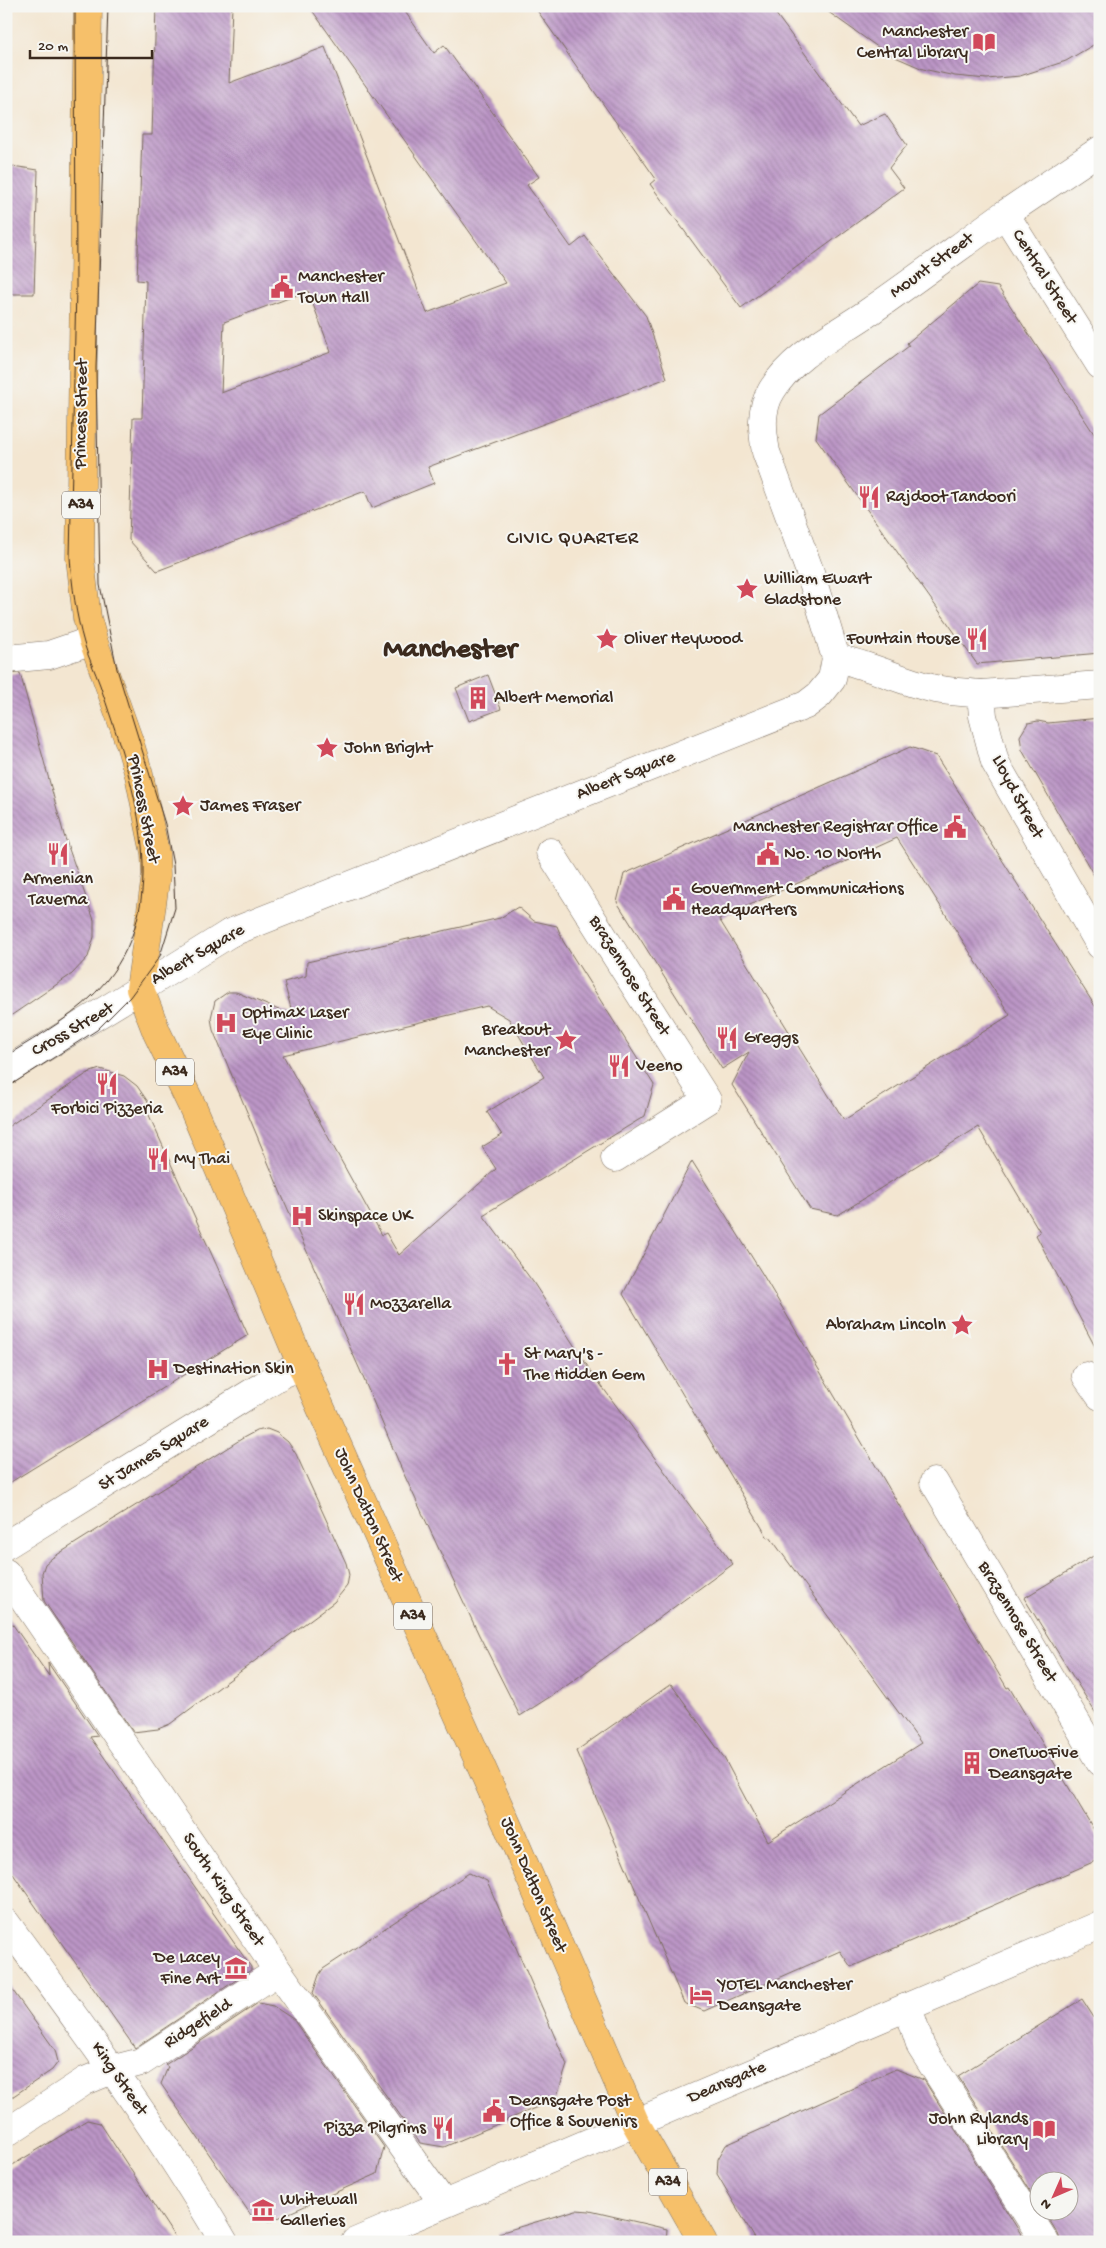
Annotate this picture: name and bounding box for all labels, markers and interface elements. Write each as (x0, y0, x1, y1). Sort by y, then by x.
place label: Manchester Central Library (857, 22, 970, 64)
scale bar (30, 28, 152, 60)
library icon: Manchester Central Library (971, 29, 997, 55)
text: 20 m (38, 38, 68, 56)
street label: Central Street (1007, 226, 1082, 330)
street label: Mount Street (886, 228, 979, 303)
place label: Manchester Town Hall (297, 267, 385, 309)
public building icon: Manchester Town Hall (269, 274, 295, 300)
street label: Princess Street (71, 357, 93, 470)
restaurant icon: Rajdoot Tandoori (856, 484, 882, 510)
place label: Rajdoot Tandoori (886, 487, 1017, 508)
road number: A34 (62, 492, 100, 518)
district label: CIVIC QUARTER (507, 528, 639, 551)
place label: William Ewart Gladstone (764, 569, 873, 611)
place icon: William Ewart Gladstone (734, 576, 760, 602)
place icon: Oliver Heywood (594, 626, 620, 652)
restaurant icon: Fountain House (964, 626, 990, 652)
place label: Oliver Heywood (624, 629, 744, 650)
place label: Fountain House (845, 629, 961, 650)
district label: Manchester (383, 634, 520, 667)
building icon: Albert Memorial (465, 685, 491, 711)
place label: Albert Memorial (494, 688, 614, 709)
place icon: John Bright (314, 735, 340, 761)
place label: John Bright (344, 738, 434, 759)
street label: Albert Square (574, 746, 679, 805)
street label: Princess Street (122, 752, 164, 866)
street label: Lloyd Street (986, 752, 1049, 844)
place icon: James Fraser (170, 793, 196, 819)
place label: James Fraser (200, 796, 302, 817)
public building icon: Manchester Registrar Office (942, 814, 968, 840)
place label: Manchester Registrar Office (733, 817, 939, 838)
restaurant icon: Armenian Taverna (45, 841, 71, 867)
public building icon: No. 10 North (755, 841, 781, 867)
place label: No. 10 North (784, 844, 882, 865)
place label: Armenian Taverna (23, 869, 93, 911)
place label: Government Communications Headquarters (691, 879, 905, 921)
public building icon: Government Communications Headquarters (661, 886, 687, 912)
street label: Brazennose Street (583, 911, 675, 1041)
street label: Albert Square (147, 919, 249, 990)
street label: Cross Street (28, 997, 119, 1062)
place label: Optimax Laser Eye Clinic (242, 1003, 350, 1045)
hospital icon: Optimax Laser Eye Clinic (213, 1010, 239, 1036)
place label: Breakout Manchester (464, 1020, 552, 1062)
restaurant icon: Greggs (714, 1025, 740, 1051)
place icon: Breakout Manchester (553, 1027, 579, 1053)
place label: Greggs (744, 1028, 799, 1049)
restaurant icon: Veeno (606, 1053, 632, 1079)
place label: Veeno (635, 1056, 683, 1077)
road number: A34 (156, 1058, 194, 1086)
restaurant icon: Forbici Pizzeria (94, 1071, 120, 1097)
place label: Forbici Pizzeria (50, 1099, 164, 1120)
restaurant icon: My Thai (145, 1146, 171, 1172)
place label: My Thai (174, 1149, 230, 1170)
hospital icon: Skinspace UK (289, 1203, 315, 1229)
place label: Skinspace UK (318, 1206, 414, 1227)
restaurant icon: Mozzarella (341, 1291, 367, 1317)
place label: Mozzarella (370, 1294, 452, 1315)
place icon: Abraham Lincoln (949, 1312, 975, 1338)
place label: Abraham Lincoln (826, 1315, 946, 1336)
place label: St Mary's - The Hidden Gem (523, 1344, 645, 1386)
church icon: St Mary's - The Hidden Gem (494, 1351, 520, 1377)
hospital icon: Destination Skin (145, 1356, 171, 1382)
place label: Destination Skin (173, 1359, 294, 1380)
street label: St James Square (95, 1411, 213, 1496)
street label: John Dalton Street (329, 1445, 408, 1587)
street label: Brazennose Street (972, 1557, 1062, 1688)
road number: A34 (394, 1602, 432, 1630)
place label: OneTwoFive Deansgate (988, 1743, 1079, 1785)
building icon: OneTwoFive Deansgate (959, 1750, 985, 1776)
street label: John Dalton Street (495, 1814, 572, 1957)
street label: South King Street (177, 1829, 270, 1952)
place label: De Lacey Fine Art (153, 1948, 222, 1990)
museum icon: De Lacey Fine Art (223, 1955, 249, 1981)
place label: YOTEL Manchester Deansgate (716, 1975, 854, 2017)
hotel icon: YOTEL Manchester Deansgate (688, 1982, 714, 2008)
street label: Ridgefield (160, 1994, 237, 2054)
street label: King Street (86, 2038, 153, 2121)
street label: Deansgate (684, 2057, 770, 2109)
place label: Deansgate Post Office & Souvenirs (509, 2091, 638, 2133)
public building icon: Deansgate Post Office & Souvenirs (481, 2098, 507, 2124)
place label: John Rylands Library (929, 2109, 1029, 2151)
restaurant icon: Pizza Pilgrims (430, 2115, 456, 2141)
library icon: John Rylands Library (1031, 2116, 1057, 2142)
place label: Pizza Pilgrims (323, 2118, 427, 2139)
road number: A34 (649, 2168, 687, 2196)
north arrow (1028, 2170, 1078, 2220)
place label: Whitewall Galleries (280, 2190, 357, 2232)
text: N (1037, 2194, 1056, 2213)
museum icon: Whitewall Galleries (250, 2197, 276, 2223)

